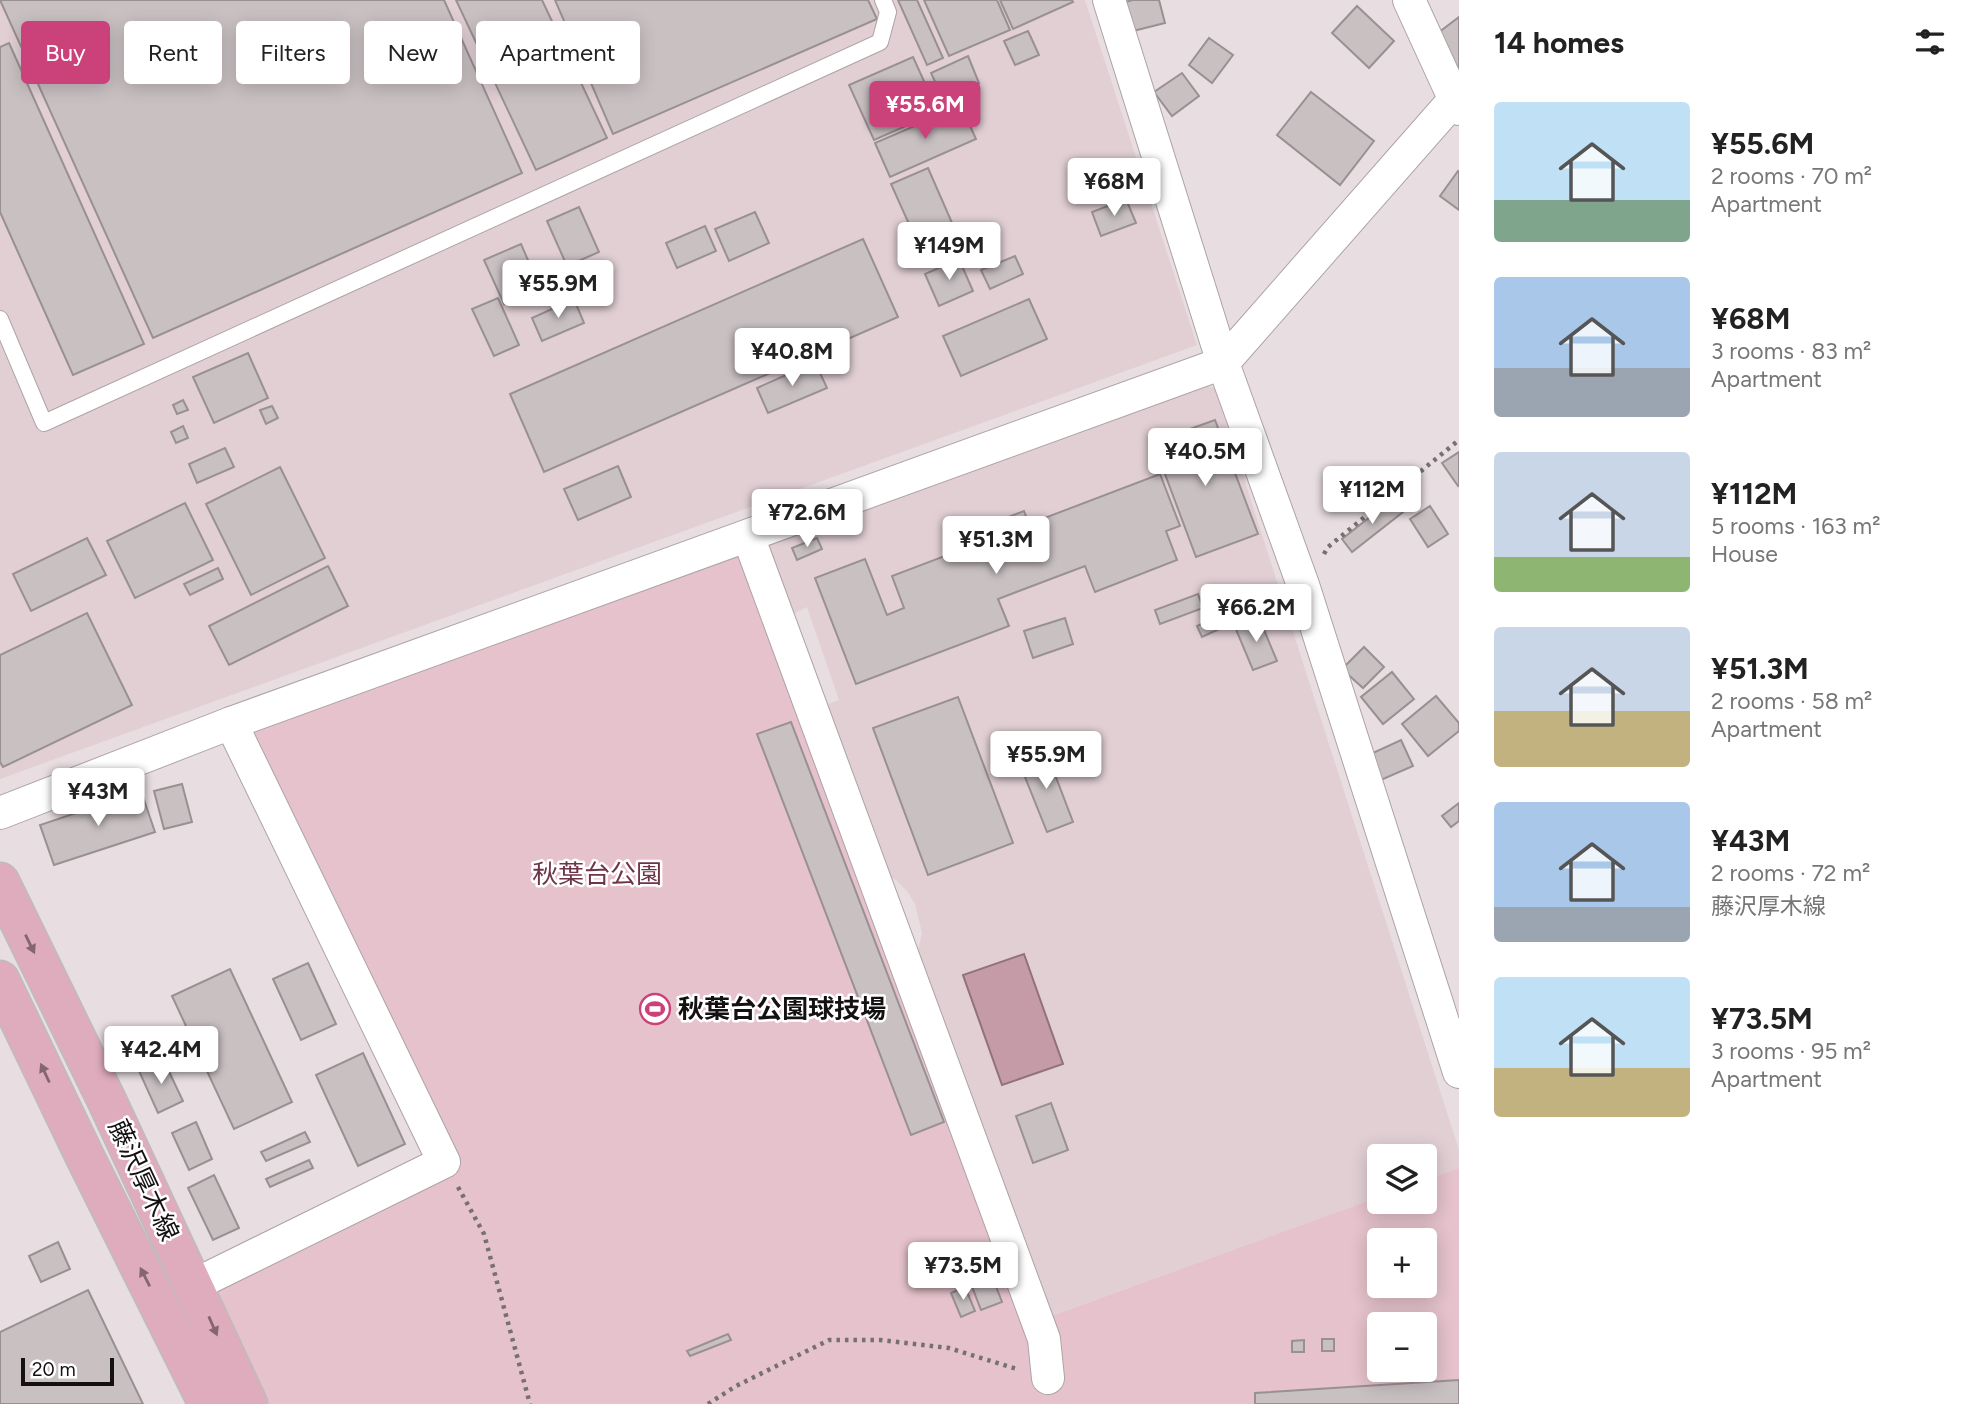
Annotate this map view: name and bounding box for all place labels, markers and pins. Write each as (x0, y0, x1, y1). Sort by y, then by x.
pin: ¥55.6M (868, 82, 982, 141)
pin: ¥68M (1073, 158, 1155, 218)
pin: ¥149M (900, 222, 998, 282)
pin: ¥55.9M (501, 260, 615, 320)
pin: ¥40.8M (735, 328, 849, 388)
pin: ¥40.5M (1148, 428, 1262, 488)
pin: ¥112M (1323, 466, 1421, 526)
pin: ¥72.6M (750, 490, 864, 549)
pin: ¥51.3M (939, 516, 1053, 576)
pin: ¥66.2M (1199, 584, 1313, 644)
pin: ¥55.9M (989, 732, 1103, 791)
pin: ¥43M (57, 768, 139, 828)
sports icon: 秋葉台公園球技場 (638, 992, 672, 1026)
place label: 秋葉台公園球技場 (678, 993, 886, 1025)
pin: ¥42.4M (104, 1026, 218, 1086)
pin: ¥73.5M (906, 1242, 1020, 1302)

